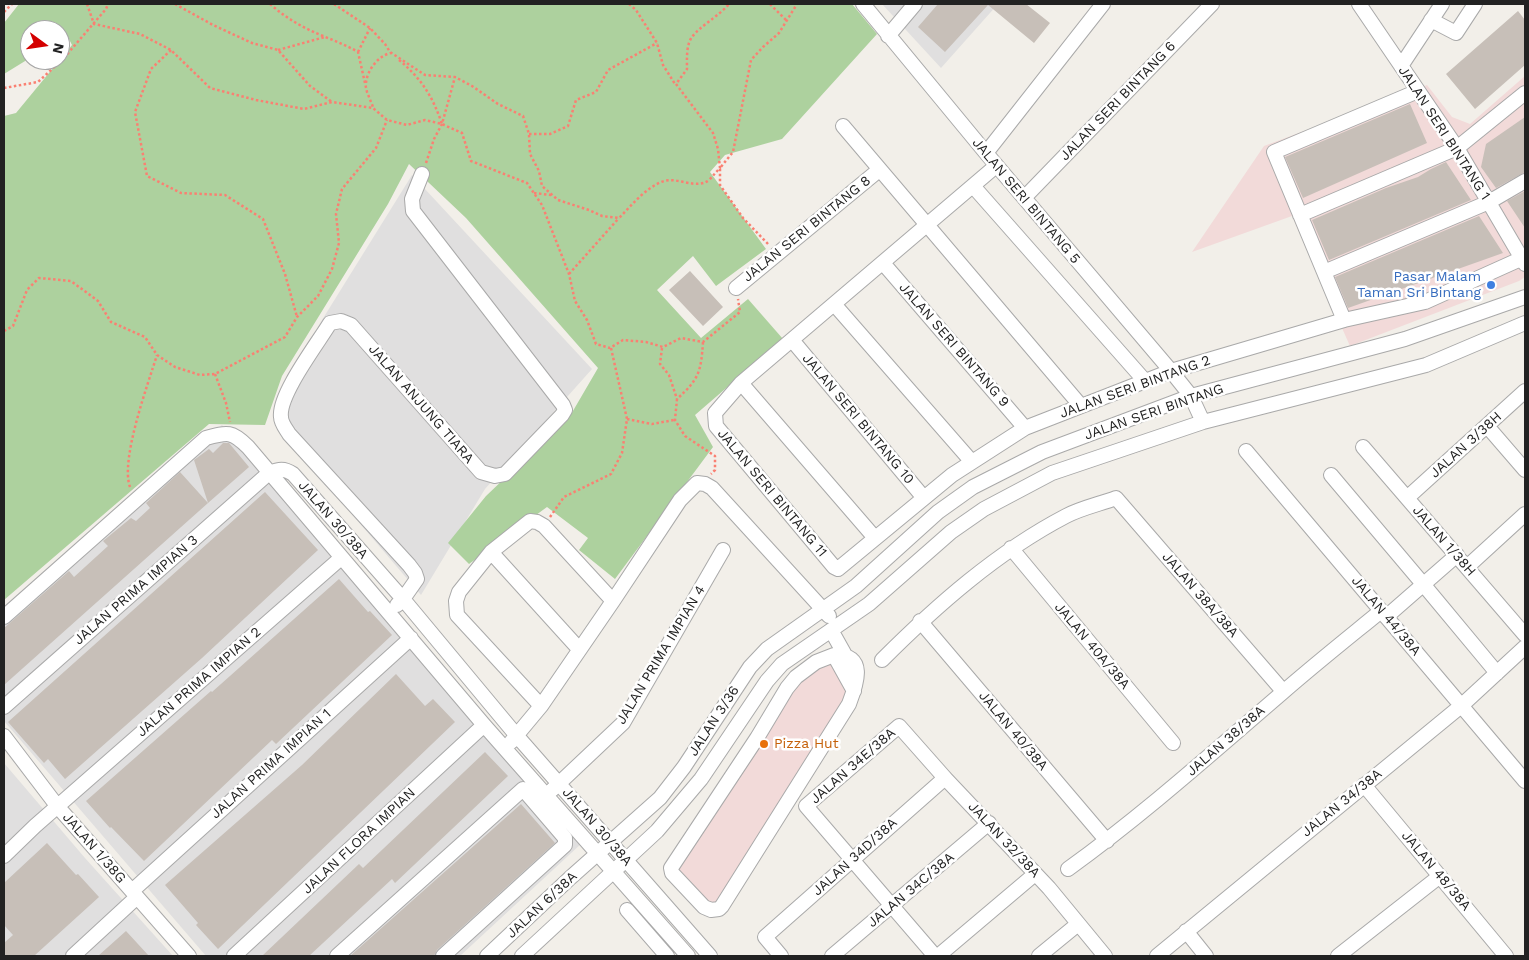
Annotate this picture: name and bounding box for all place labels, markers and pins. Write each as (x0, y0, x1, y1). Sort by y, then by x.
place label: Pasar Malam Taman Sri Bintang (1357, 269, 1481, 302)
marker: Pasar Malam Taman Sri Bintang (1485, 279, 1497, 291)
place label: Pizza Hut (774, 736, 839, 752)
marker: Pizza Hut (758, 738, 770, 750)

